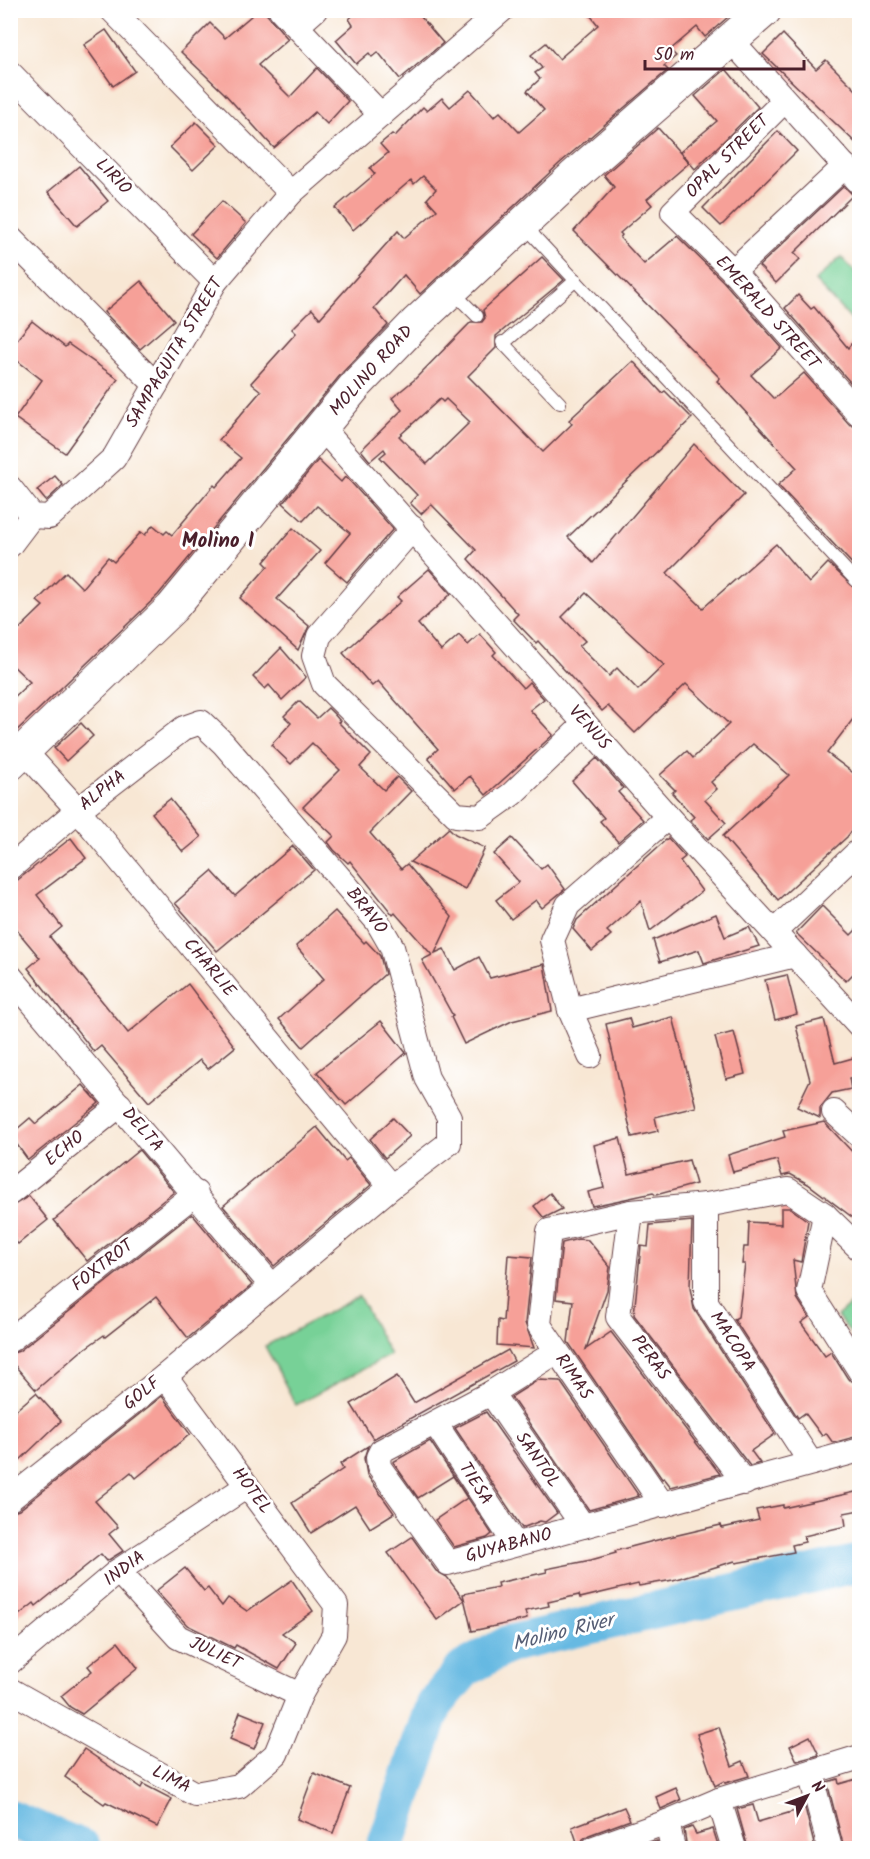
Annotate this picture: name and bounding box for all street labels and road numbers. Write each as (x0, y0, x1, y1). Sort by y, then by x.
street label: OPAL STREET (679, 107, 778, 206)
street label: LIRIO (88, 152, 138, 202)
street label: EMERALD STREET (707, 249, 827, 378)
street label: SAMPAGUITA STREET (119, 271, 232, 434)
street label: MOLINO ROAD (323, 318, 422, 424)
street label: VENUS (561, 699, 618, 758)
street label: ALPHA (73, 763, 133, 819)
street label: BRAVO (338, 881, 394, 941)
street label: CHARLIE (175, 932, 243, 1005)
street label: DELTA (114, 1101, 170, 1159)
street label: ECHO (39, 1124, 91, 1174)
street label: FOXTROT (66, 1231, 142, 1300)
street label: MACOPA (701, 1306, 763, 1378)
street label: PERAS (623, 1329, 677, 1388)
street label: RIMAS (547, 1348, 599, 1407)
street label: GOLF (117, 1369, 168, 1418)
street label: SANTOL (507, 1426, 567, 1494)
street label: TIESA (450, 1457, 500, 1511)
street label: HOTEL (223, 1461, 279, 1521)
street label: GUYABANO (462, 1521, 556, 1571)
street label: INDIA (98, 1544, 152, 1594)
street label: JULIET (184, 1629, 247, 1679)
street label: LIMA (146, 1758, 196, 1802)

